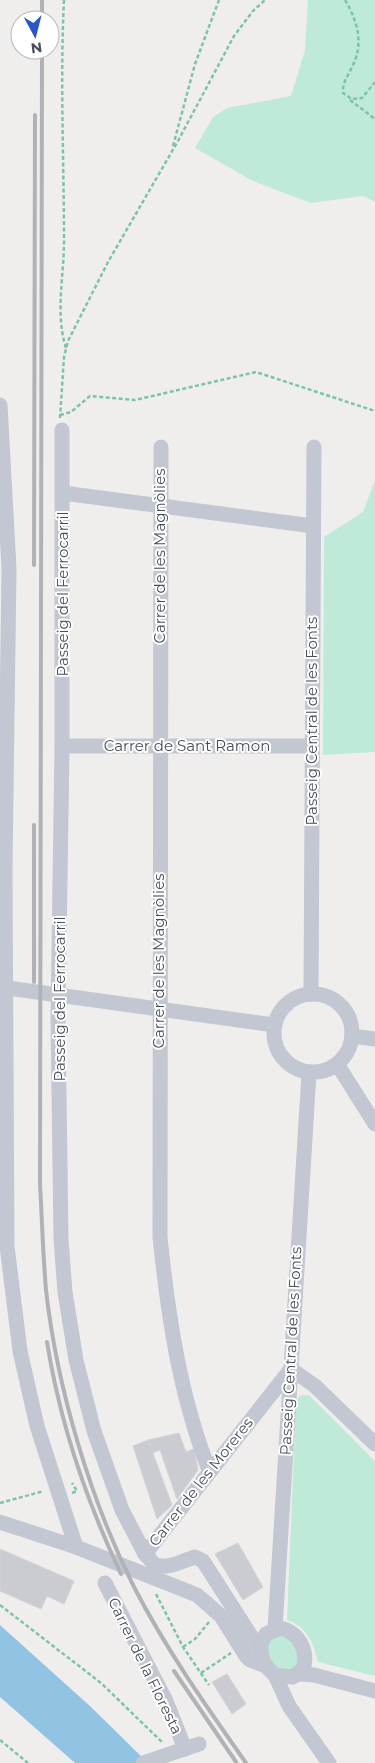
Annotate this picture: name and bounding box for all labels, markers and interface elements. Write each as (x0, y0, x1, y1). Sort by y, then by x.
north arrow (10, 10, 60, 60)
text: N (30, 38, 43, 58)
street label: Carrer de les Magnòlies (150, 468, 169, 644)
street label: Passeig del Ferrocarril (53, 511, 72, 677)
street label: Passeig Central de les Fonts (302, 617, 321, 825)
street label: Carrer de Sant Ramon (104, 736, 270, 755)
street label: Carrer de les Magnòlies (149, 873, 168, 1049)
street label: Passeig del Ferrocarril (50, 916, 69, 1082)
street label: Passeig Central de les Fonts (276, 1246, 305, 1456)
street label: Carrer de les Moreres (144, 1413, 257, 1550)
street label: Carrer de la Floresta (104, 1594, 187, 1737)

